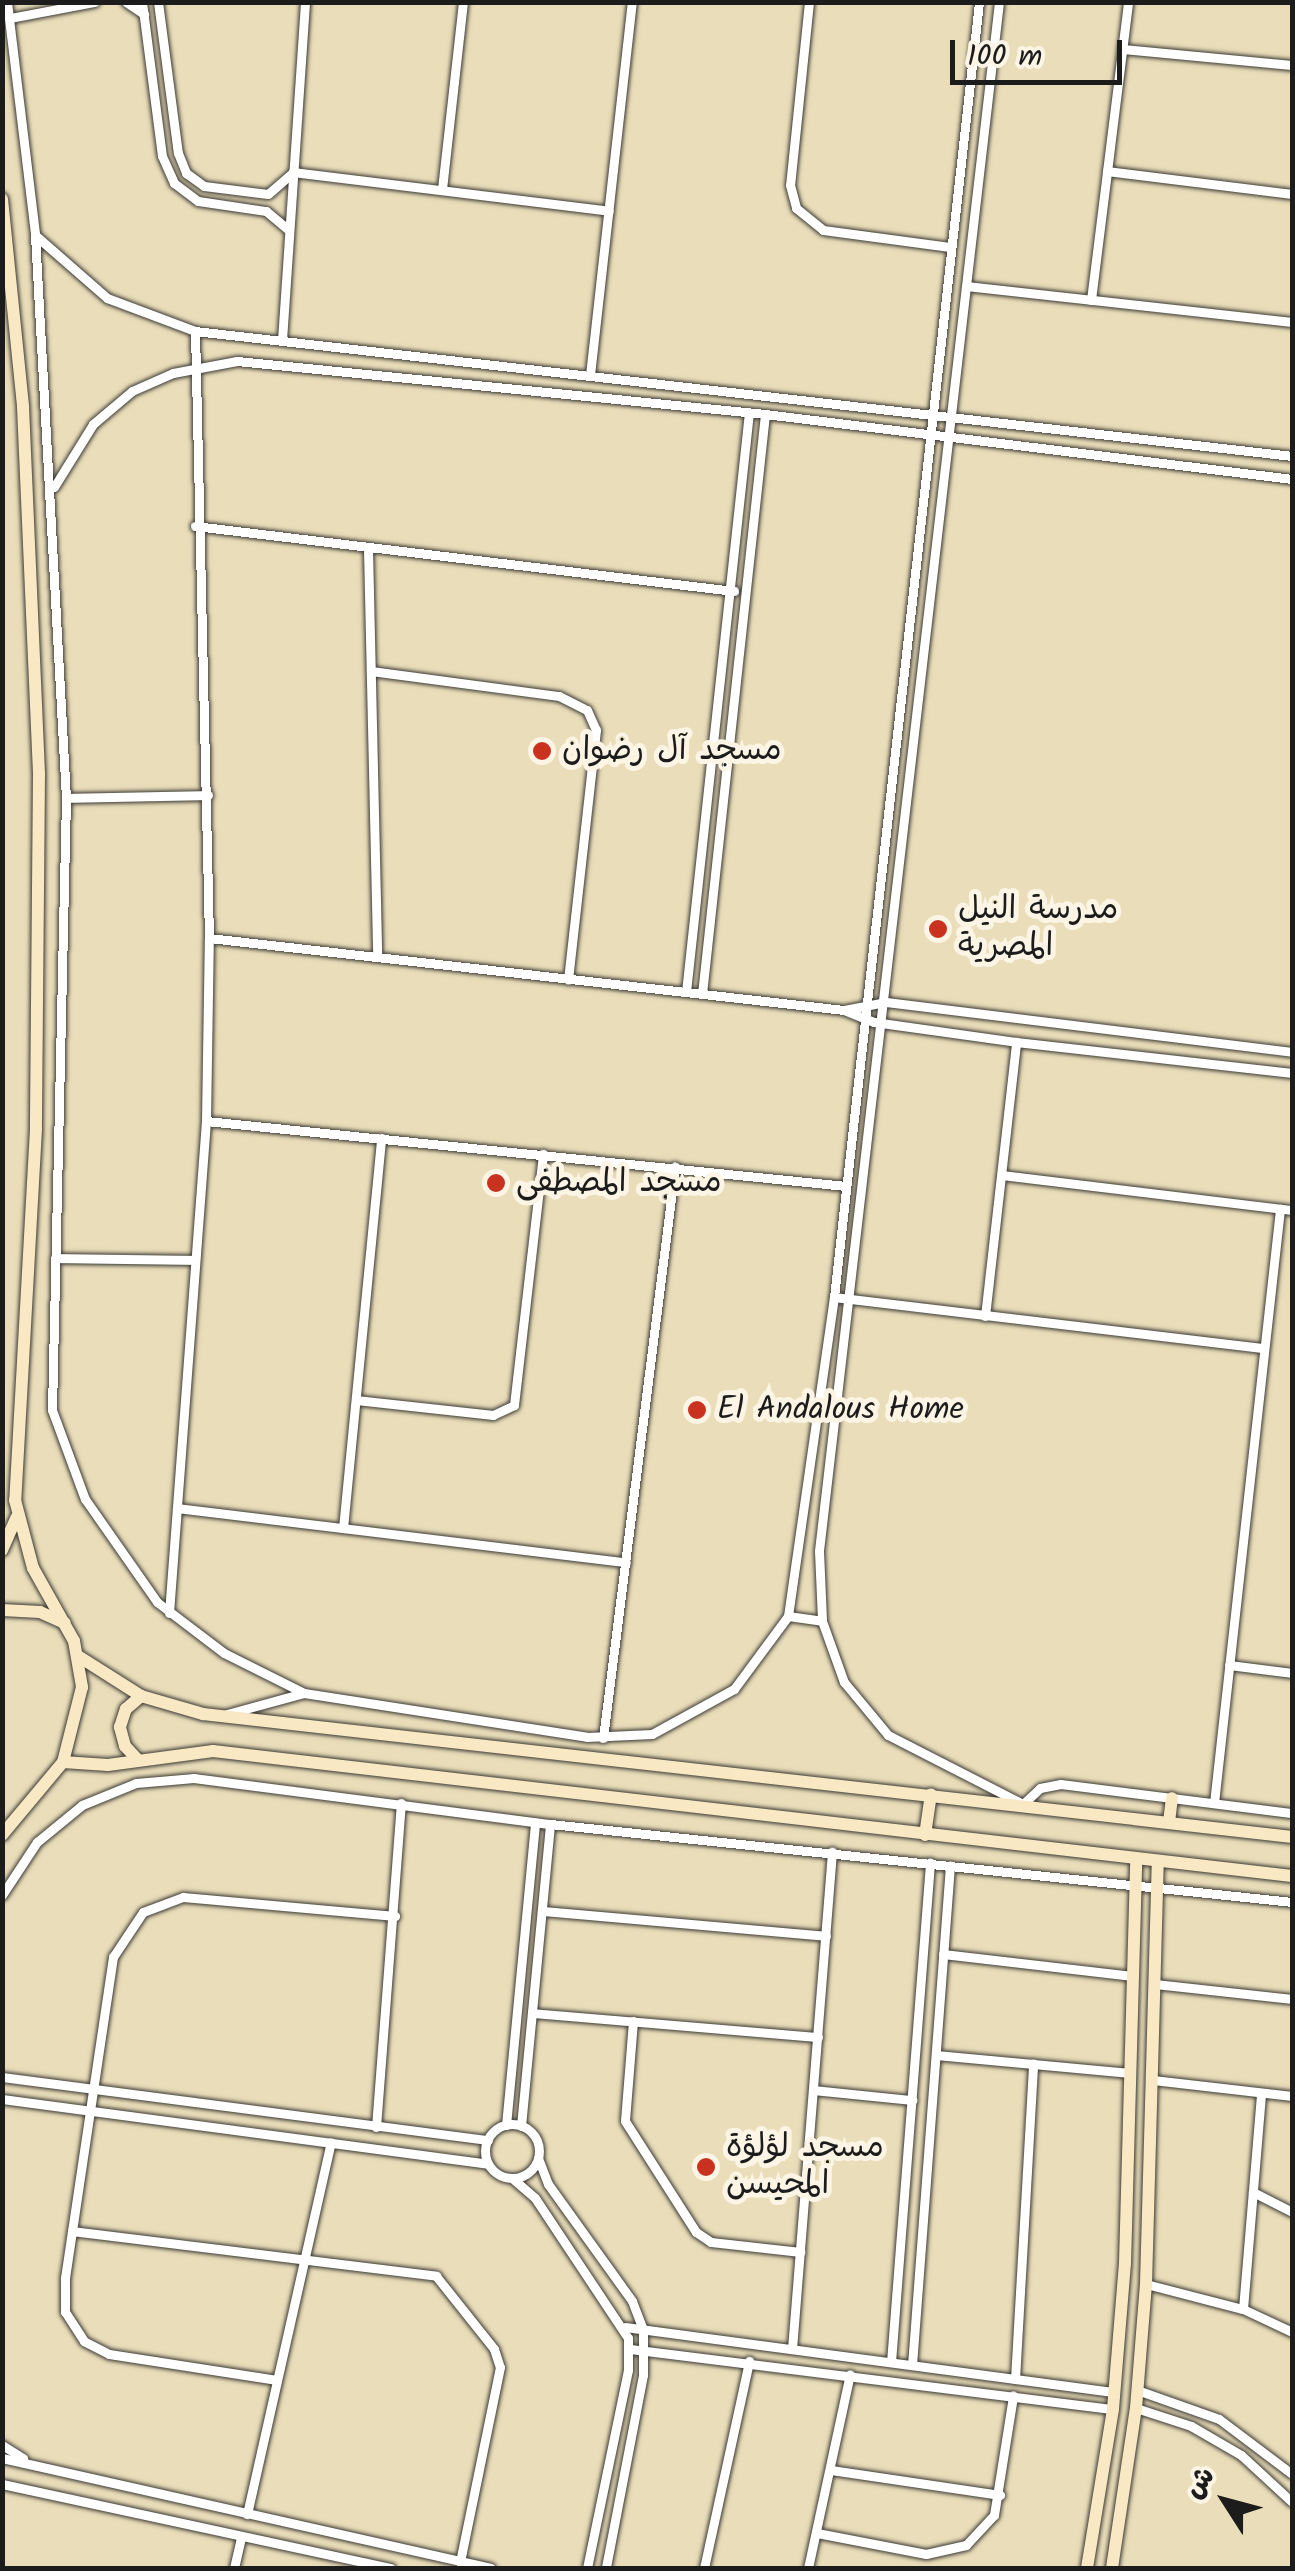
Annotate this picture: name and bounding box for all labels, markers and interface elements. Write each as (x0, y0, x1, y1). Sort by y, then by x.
scale bar (955, 20, 1128, 82)
text: 100 m (967, 33, 1042, 81)
place label: مسجد آل رضوان (562, 732, 782, 770)
marker: مسجد آل رضوان (531, 740, 553, 762)
place label: مدرسة النيل المصرية (958, 892, 1118, 967)
marker: مدرسة النيل المصرية (927, 918, 949, 940)
place label: مسجد المصطفى (516, 1164, 722, 1202)
marker: مسجد المصطفى (485, 1172, 507, 1194)
place label: El Andalous Home (717, 1391, 964, 1429)
marker: El Andalous Home (686, 1399, 708, 1421)
place label: مسجد لؤلؤة المحيسن (726, 2130, 884, 2205)
marker: مسجد لؤلؤة المحيسن (695, 2156, 717, 2178)
north arrow (1175, 2451, 1275, 2551)
text: ش (1173, 2457, 1228, 2509)

